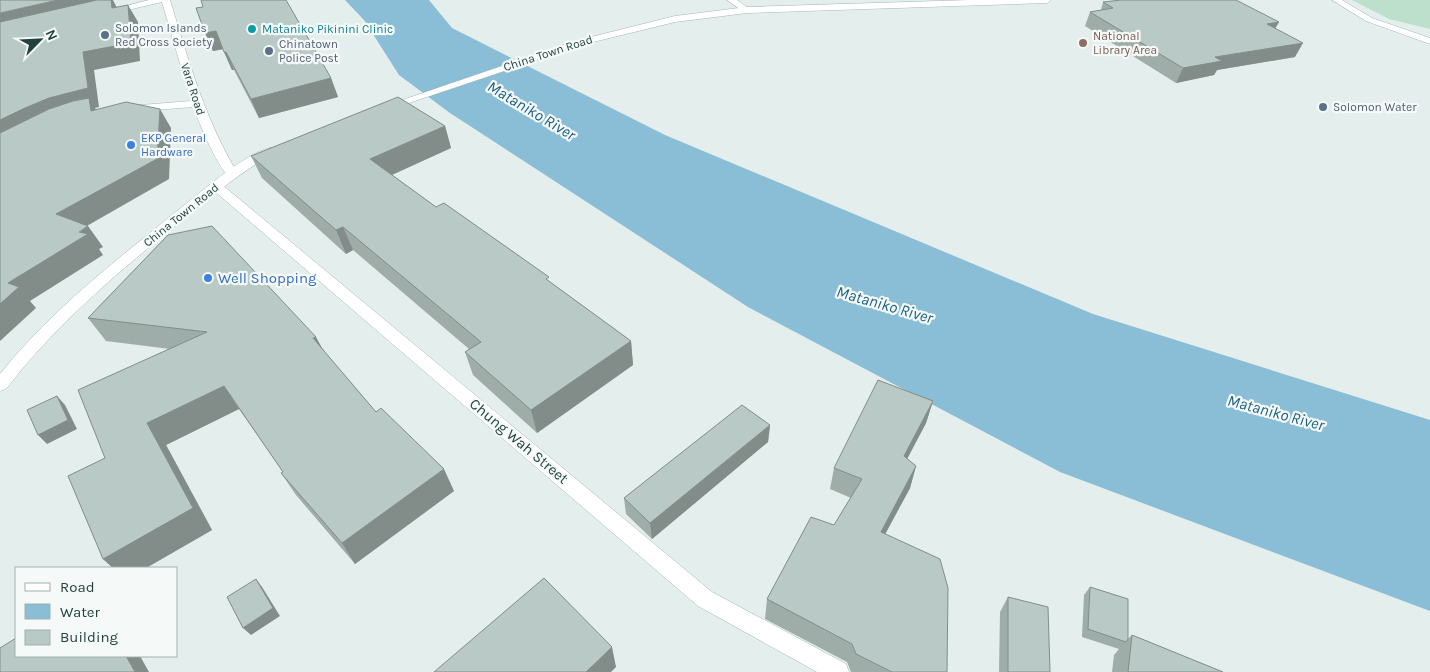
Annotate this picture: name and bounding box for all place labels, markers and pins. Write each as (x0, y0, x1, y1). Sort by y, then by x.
place label: Solomon Islands Red Cross Society (115, 21, 212, 49)
place label: Mataniko Pikinini Clinic (262, 22, 393, 36)
marker: Mataniko Pikinini Clinic (246, 23, 258, 35)
marker: Solomon Islands Red Cross Society (99, 29, 111, 41)
place label: National Library Area (1093, 29, 1157, 57)
place label: Chinatown Police Post (279, 37, 339, 65)
marker: National Library Area (1077, 37, 1089, 49)
marker: Chinatown Police Post (263, 45, 275, 57)
place label: Solomon Water (1333, 100, 1417, 114)
marker: Solomon Water (1317, 101, 1329, 113)
place label: EKP General Hardware (141, 131, 206, 159)
marker: EKP General Hardware (125, 139, 137, 151)
place label: Well Shopping (218, 269, 317, 287)
marker: Well Shopping (202, 272, 214, 284)

